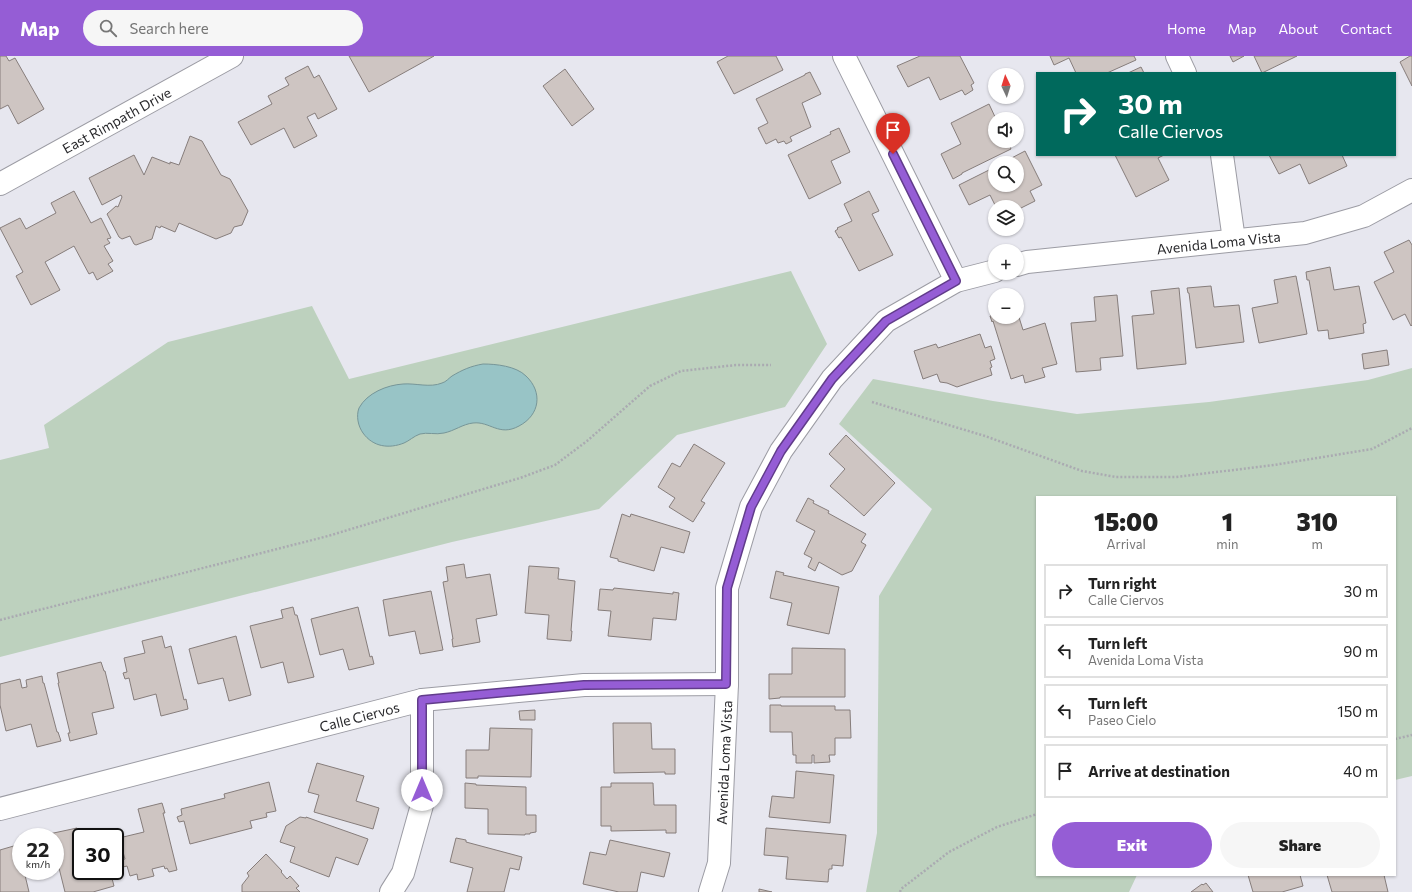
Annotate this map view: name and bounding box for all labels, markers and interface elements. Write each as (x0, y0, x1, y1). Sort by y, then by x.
search box (83, 10, 363, 46)
text: Map (20, 17, 59, 40)
icon: search (97, 17, 119, 39)
text: Search here (129, 19, 209, 37)
text: Home (1167, 20, 1206, 37)
text: Map (1228, 20, 1256, 37)
text: About (1278, 20, 1318, 37)
text: Contact (1340, 20, 1392, 37)
north arrow (988, 68, 1024, 104)
map controls (988, 68, 1024, 324)
street label: East Rimpath Drive (59, 83, 174, 157)
text: 30 m (1118, 86, 1183, 120)
icon: right (1052, 88, 1104, 140)
button: sound (988, 112, 1024, 148)
pin (876, 113, 910, 154)
icon: arrive (882, 119, 904, 141)
text: Calle Ciervos (1118, 120, 1223, 142)
button: search (988, 156, 1024, 192)
button: layers (988, 200, 1024, 236)
street label: Avenida Loma Vista (1156, 227, 1281, 257)
button: + (988, 244, 1024, 280)
button: − (988, 288, 1024, 324)
text: 15:00 (1094, 507, 1158, 536)
text: 1 (1222, 507, 1233, 536)
text: 310 (1297, 507, 1338, 536)
text: Arrival (1106, 536, 1146, 552)
text: min (1216, 536, 1238, 552)
text: m (1312, 536, 1323, 552)
text: Turn right (1088, 574, 1157, 592)
icon: right (1054, 580, 1076, 602)
text: 30 m (1344, 582, 1378, 600)
text: Calle Ciervos (1088, 592, 1164, 608)
text: Turn left (1088, 634, 1147, 652)
icon: left (1054, 640, 1076, 662)
text: 90 m (1343, 642, 1378, 660)
text: Avenida Loma Vista (1088, 652, 1203, 668)
text: Turn left (1088, 694, 1147, 712)
street label: Calle Ciervos (317, 698, 401, 735)
street label: Avenida Loma Vista (712, 700, 735, 825)
icon: left (1054, 700, 1076, 722)
text: 150 m (1337, 702, 1378, 720)
text: Paseo Cielo (1088, 712, 1156, 728)
icon: arrive (1054, 760, 1076, 782)
text: Arrive at destination (1088, 762, 1230, 780)
text: 40 m (1343, 762, 1378, 780)
position arrow (401, 769, 443, 811)
button: Exit (1052, 822, 1212, 868)
button: Share (1220, 822, 1380, 868)
speed limit sign: 30 (72, 828, 124, 880)
text: 22 (27, 837, 49, 861)
text: km/h (26, 858, 50, 870)

